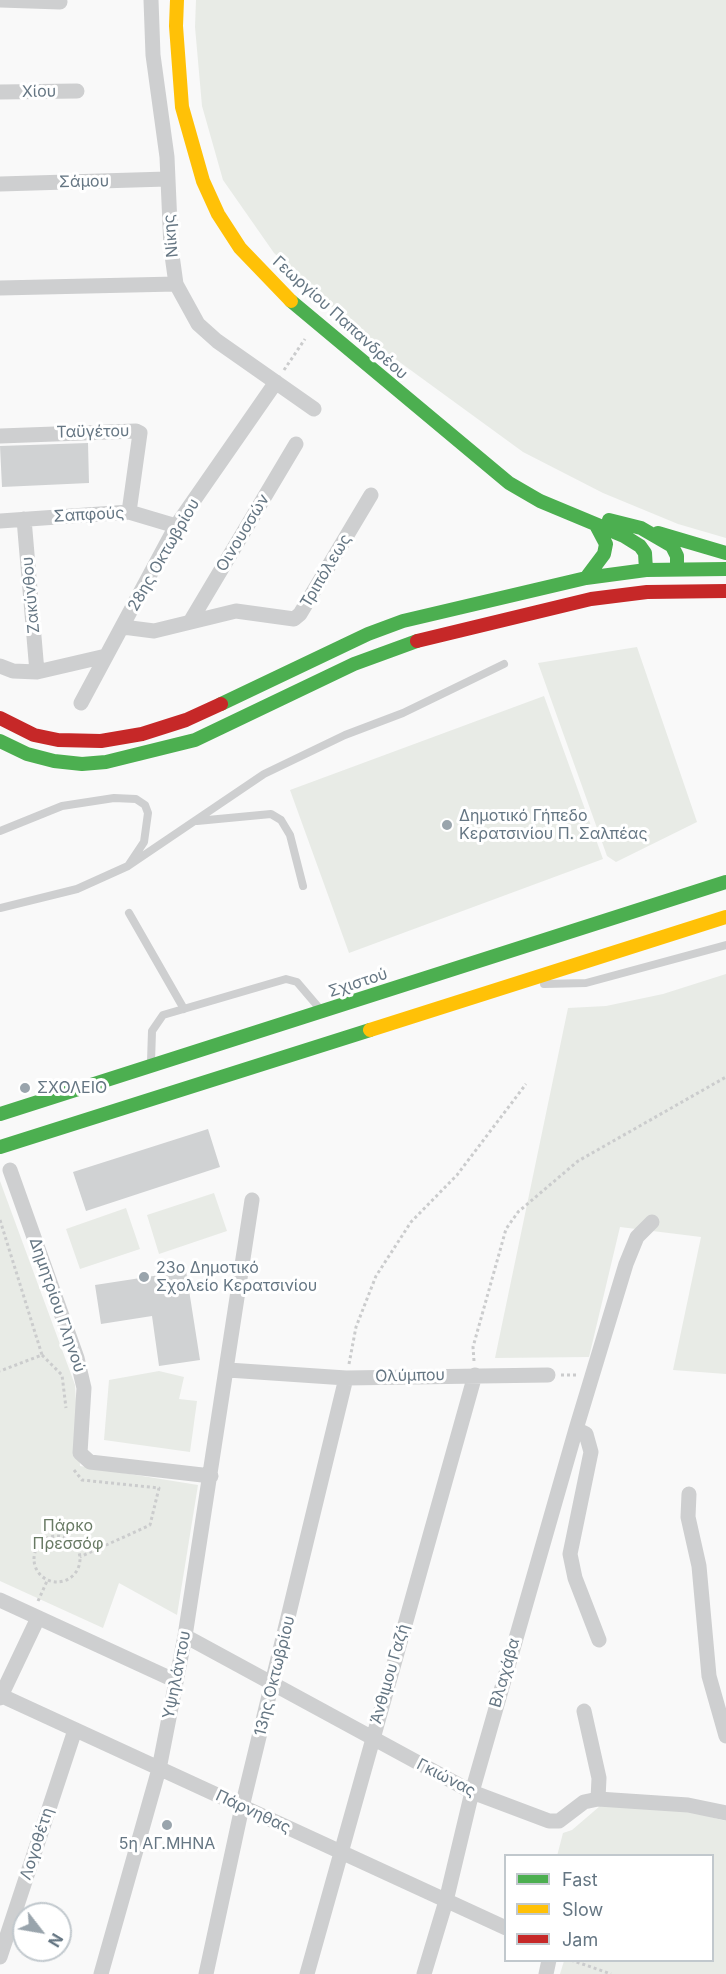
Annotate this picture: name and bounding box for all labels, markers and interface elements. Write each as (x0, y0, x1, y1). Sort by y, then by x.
street label: Χίου (22, 82, 56, 102)
street label: Σάμου (59, 172, 109, 192)
street label: Νίκης (160, 214, 182, 258)
street label: Γεωργίου Παπανδρέου (268, 252, 412, 384)
street label: Ταϋγέτου (56, 422, 130, 442)
street label: Οινουσσών (212, 491, 274, 575)
street label: 28ης Οκτωβρίου (124, 495, 204, 615)
street label: Σαπφούς (53, 504, 125, 526)
street label: Τριπόλεως (297, 531, 355, 611)
street label: Ζακύνθου (18, 556, 44, 634)
place label: Δημοτικό Γήπεδο Κερατσινίου Π. Σαλπέας (459, 806, 648, 844)
marker: Δημοτικό Γήπεδο Κερατσινίου Π. Σαλπέας (440, 818, 454, 832)
street label: Σχιστού (326, 964, 390, 1002)
place label: ΣΧΟΛΕΙΟ (37, 1078, 107, 1098)
marker: ΣΧΟΛΕΙΟ (18, 1081, 32, 1095)
street label: Δημητρίου Γληνού (25, 1235, 89, 1375)
place label: 23o Δημοτικό Σχολείο Κερατσινίου (156, 1258, 317, 1296)
marker: 23o Δημοτικό Σχολείο Κερατσινίου (137, 1270, 151, 1284)
street label: Ολύμπου (375, 1366, 445, 1386)
park label: Πάρκο Πρεσσόφ (33, 1516, 103, 1554)
street label: 13ης Οκτωβρίου (251, 1614, 299, 1738)
street label: Άνθιμου Γαζή (367, 1622, 413, 1726)
street label: Υψηλάντου (159, 1629, 195, 1721)
street label: Βλαχάβα (486, 1636, 524, 1710)
street label: Γκιώνας (413, 1755, 479, 1801)
street label: Πάρνηθας (212, 1786, 294, 1838)
street label: Λογοθέτη (16, 1805, 58, 1883)
marker: 5η ΑΓ.ΜΗΝΑ (160, 1818, 174, 1832)
place label: 5η ΑΓ.ΜΗΝΑ (119, 1834, 215, 1854)
legend (504, 1854, 714, 1962)
text: Fast (562, 1869, 598, 1890)
text: Slow (562, 1899, 603, 1920)
north arrow (12, 1902, 72, 1962)
text: Jam (562, 1929, 598, 1950)
text: N (44, 1930, 67, 1951)

